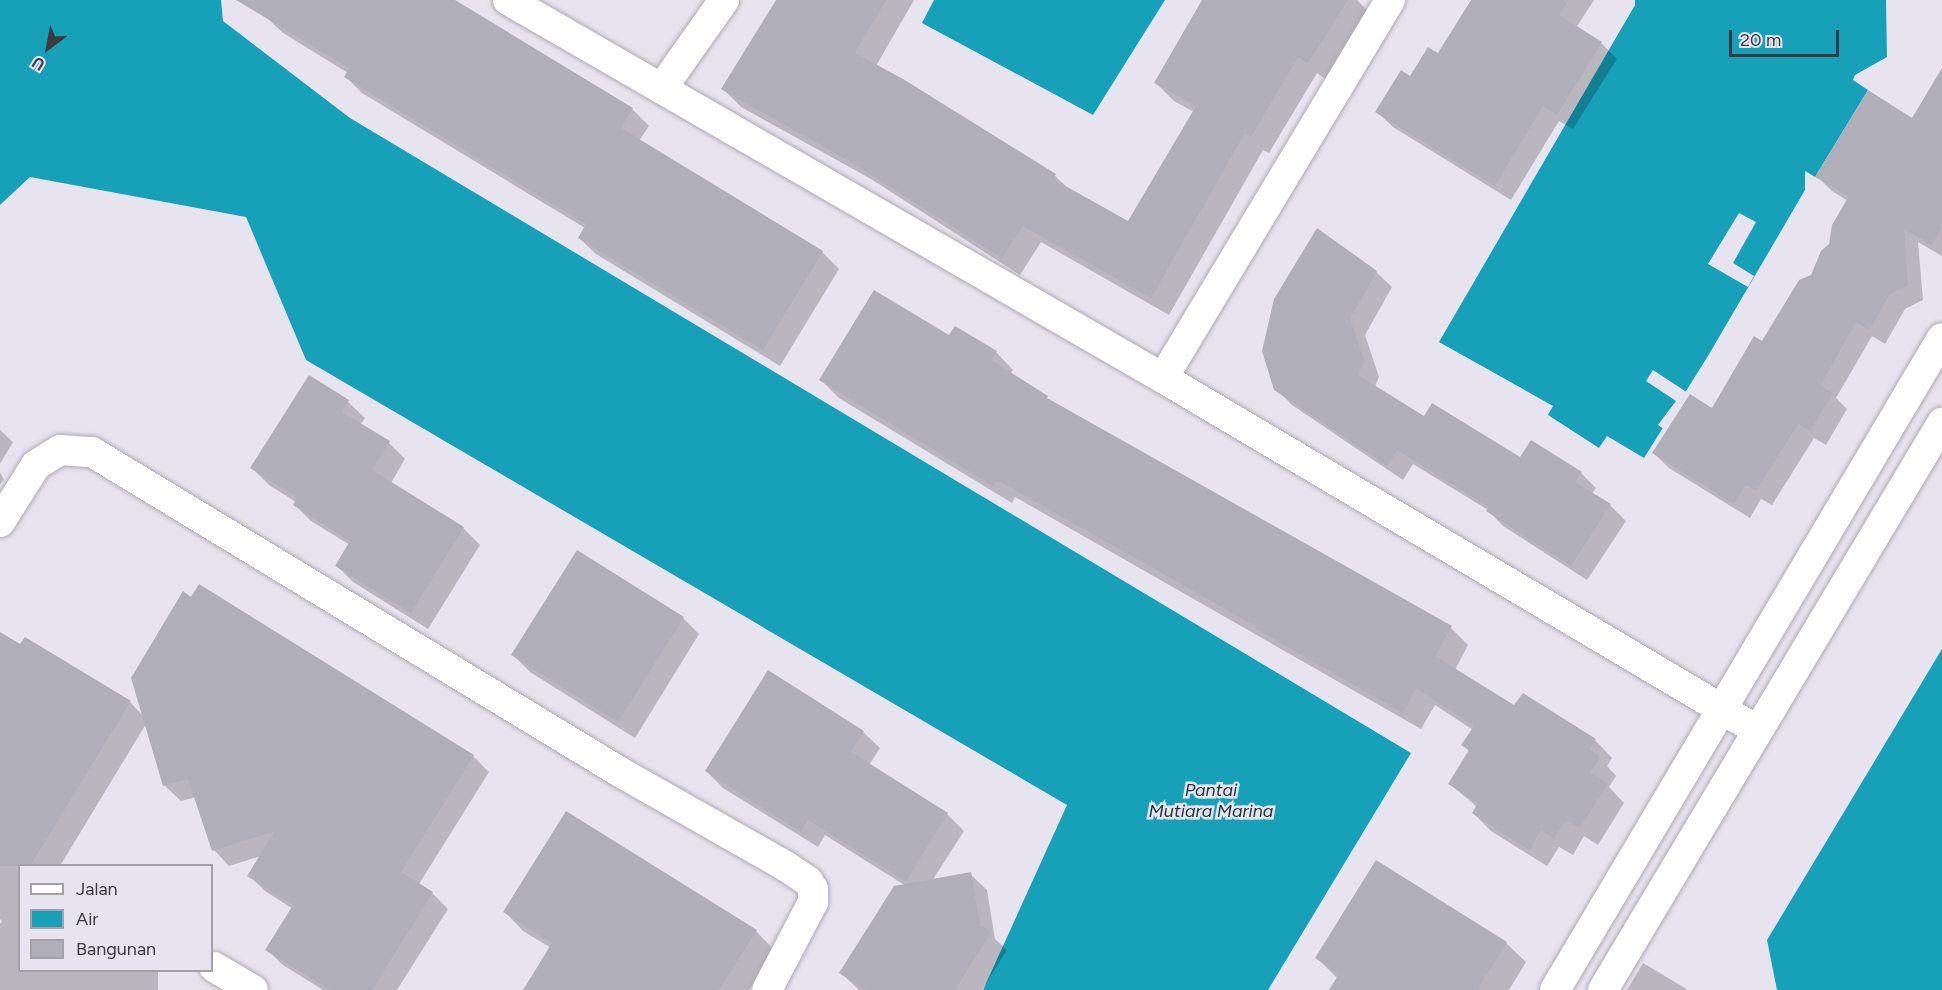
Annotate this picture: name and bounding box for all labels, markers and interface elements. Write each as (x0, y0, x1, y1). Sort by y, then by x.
north arrow (18, 18, 78, 78)
scale bar (1732, 18, 1842, 56)
text: 20 m (1740, 29, 1781, 51)
text: U (28, 53, 48, 75)
water label: Pantai Mutiara Marina (1149, 780, 1273, 822)
legend (18, 864, 213, 972)
text: Jalan (76, 878, 118, 900)
text: Air (76, 908, 98, 930)
text: Bangunan (76, 938, 156, 960)

